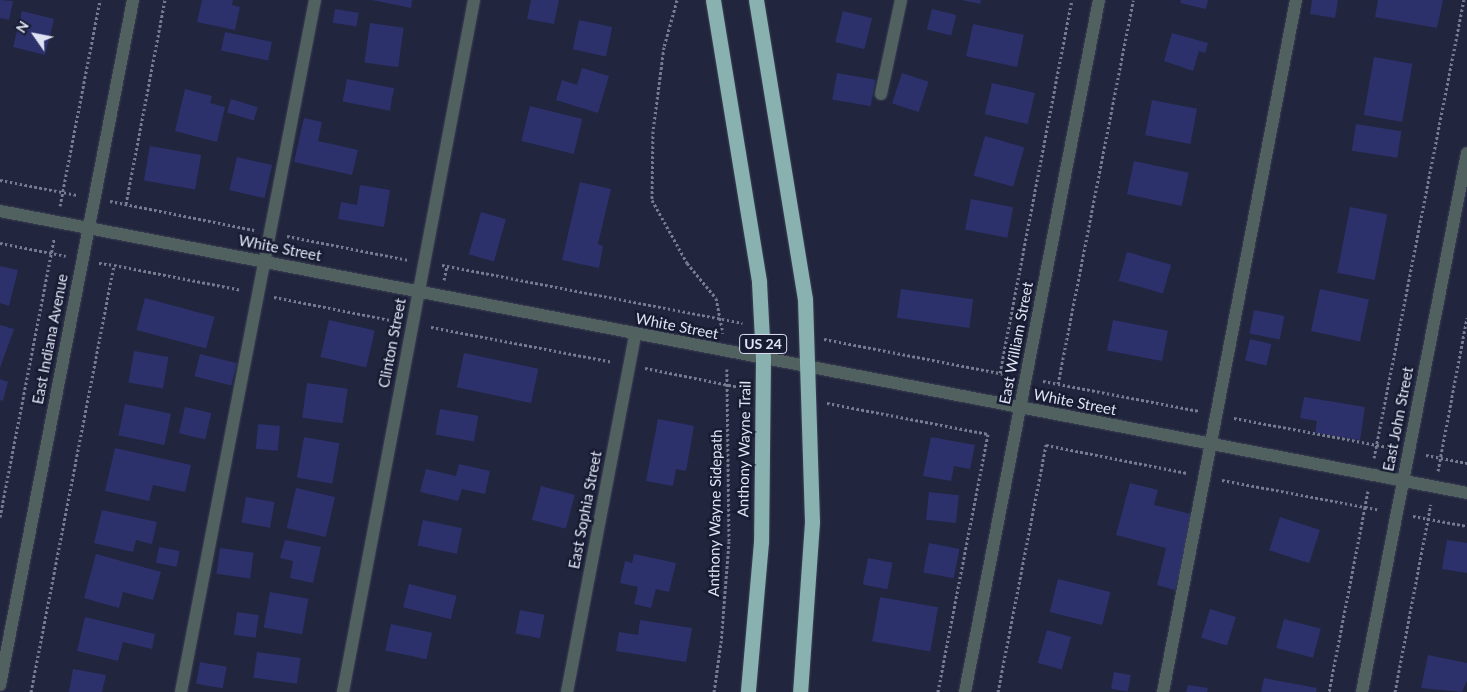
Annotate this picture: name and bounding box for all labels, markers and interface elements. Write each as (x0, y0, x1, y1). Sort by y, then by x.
north arrow (10, 10, 60, 60)
text: N (12, 17, 32, 36)
street label: White Street (237, 231, 323, 265)
street label: East Indiana Avenue (28, 272, 72, 406)
street label: East William Street (995, 280, 1037, 406)
street label: Clinton Street (374, 297, 410, 389)
street label: White Street (634, 309, 720, 343)
road number: US 24 (738, 332, 788, 356)
street label: East John Street (1379, 365, 1417, 473)
street label: Anthony Wayne Trail (734, 380, 754, 518)
street label: White Street (1032, 385, 1118, 419)
street label: Anthony Wayne Sidepath (705, 429, 725, 597)
street label: East Sophia Street (565, 450, 605, 570)

